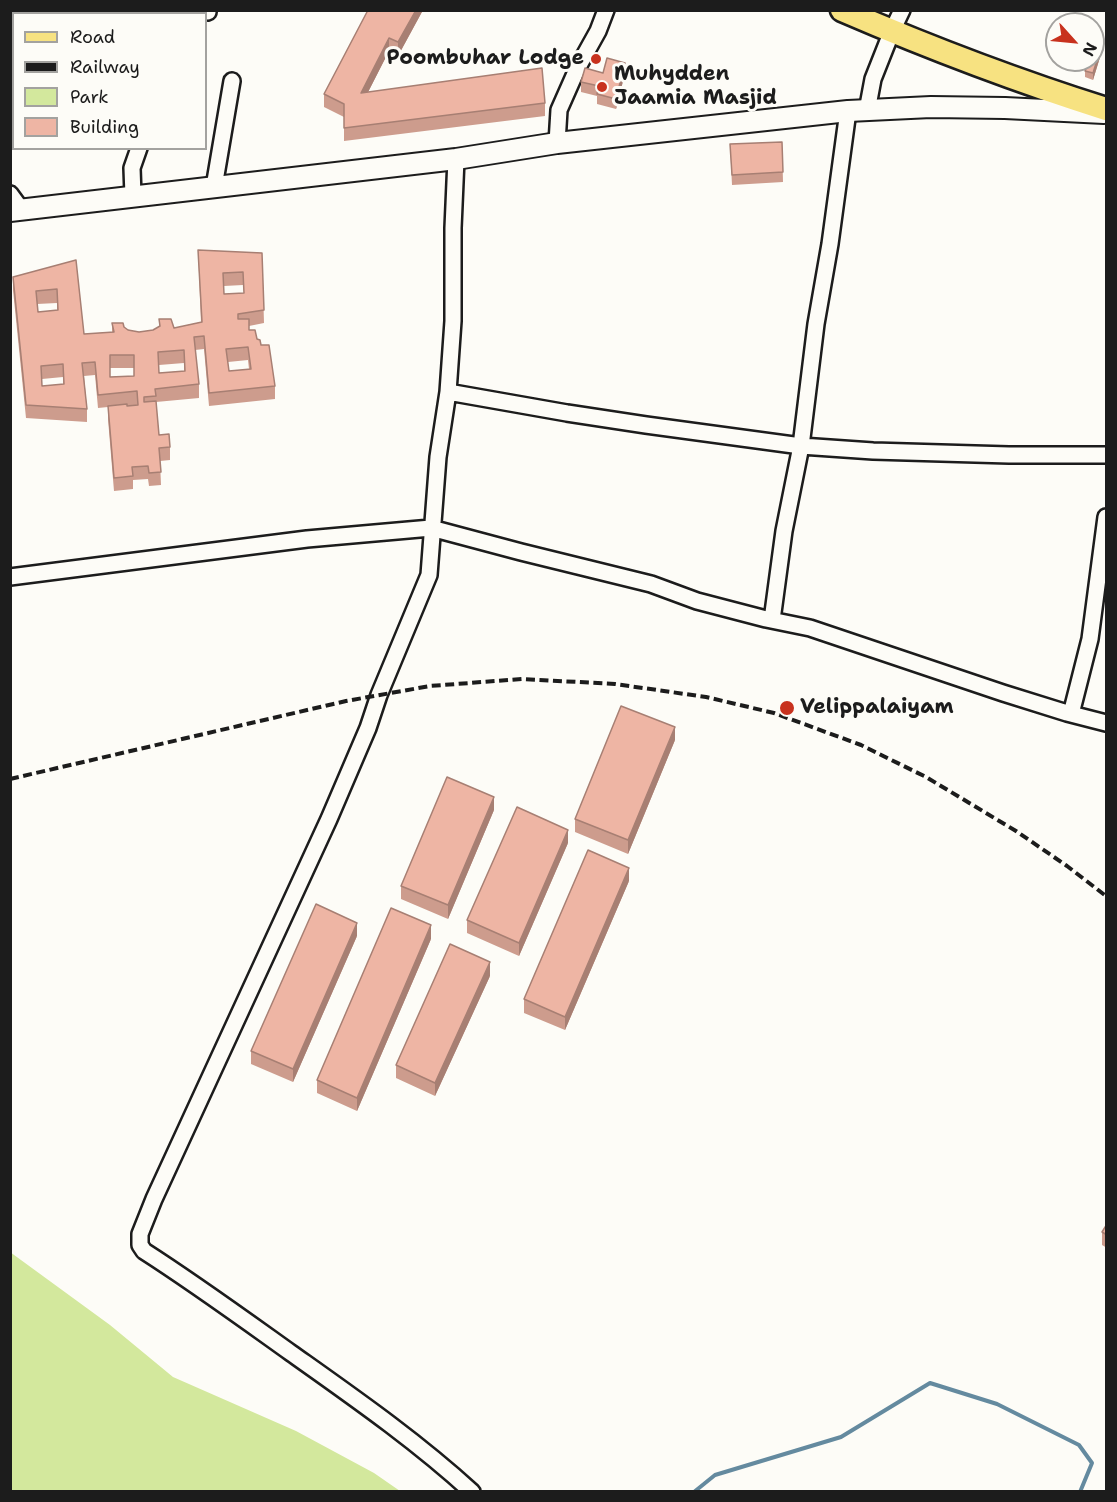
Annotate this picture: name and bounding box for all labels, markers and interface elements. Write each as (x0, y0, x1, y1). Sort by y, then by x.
legend (12, 12, 207, 150)
north arrow (1045, 12, 1105, 72)
text: Road (70, 25, 115, 49)
text: N (1077, 39, 1102, 60)
place label: Poombuhar Lodge (387, 46, 584, 72)
marker: Poombuhar Lodge (589, 52, 603, 66)
text: Railway (70, 55, 140, 79)
place label: Muhydden Jaamia Masjid (614, 62, 777, 112)
marker: Muhydden Jaamia Masjid (595, 80, 609, 94)
text: Park (70, 85, 109, 109)
text: Building (70, 115, 139, 139)
place label: Velippalaiyam (800, 695, 954, 721)
marker: Velippalaiyam (778, 699, 796, 717)

